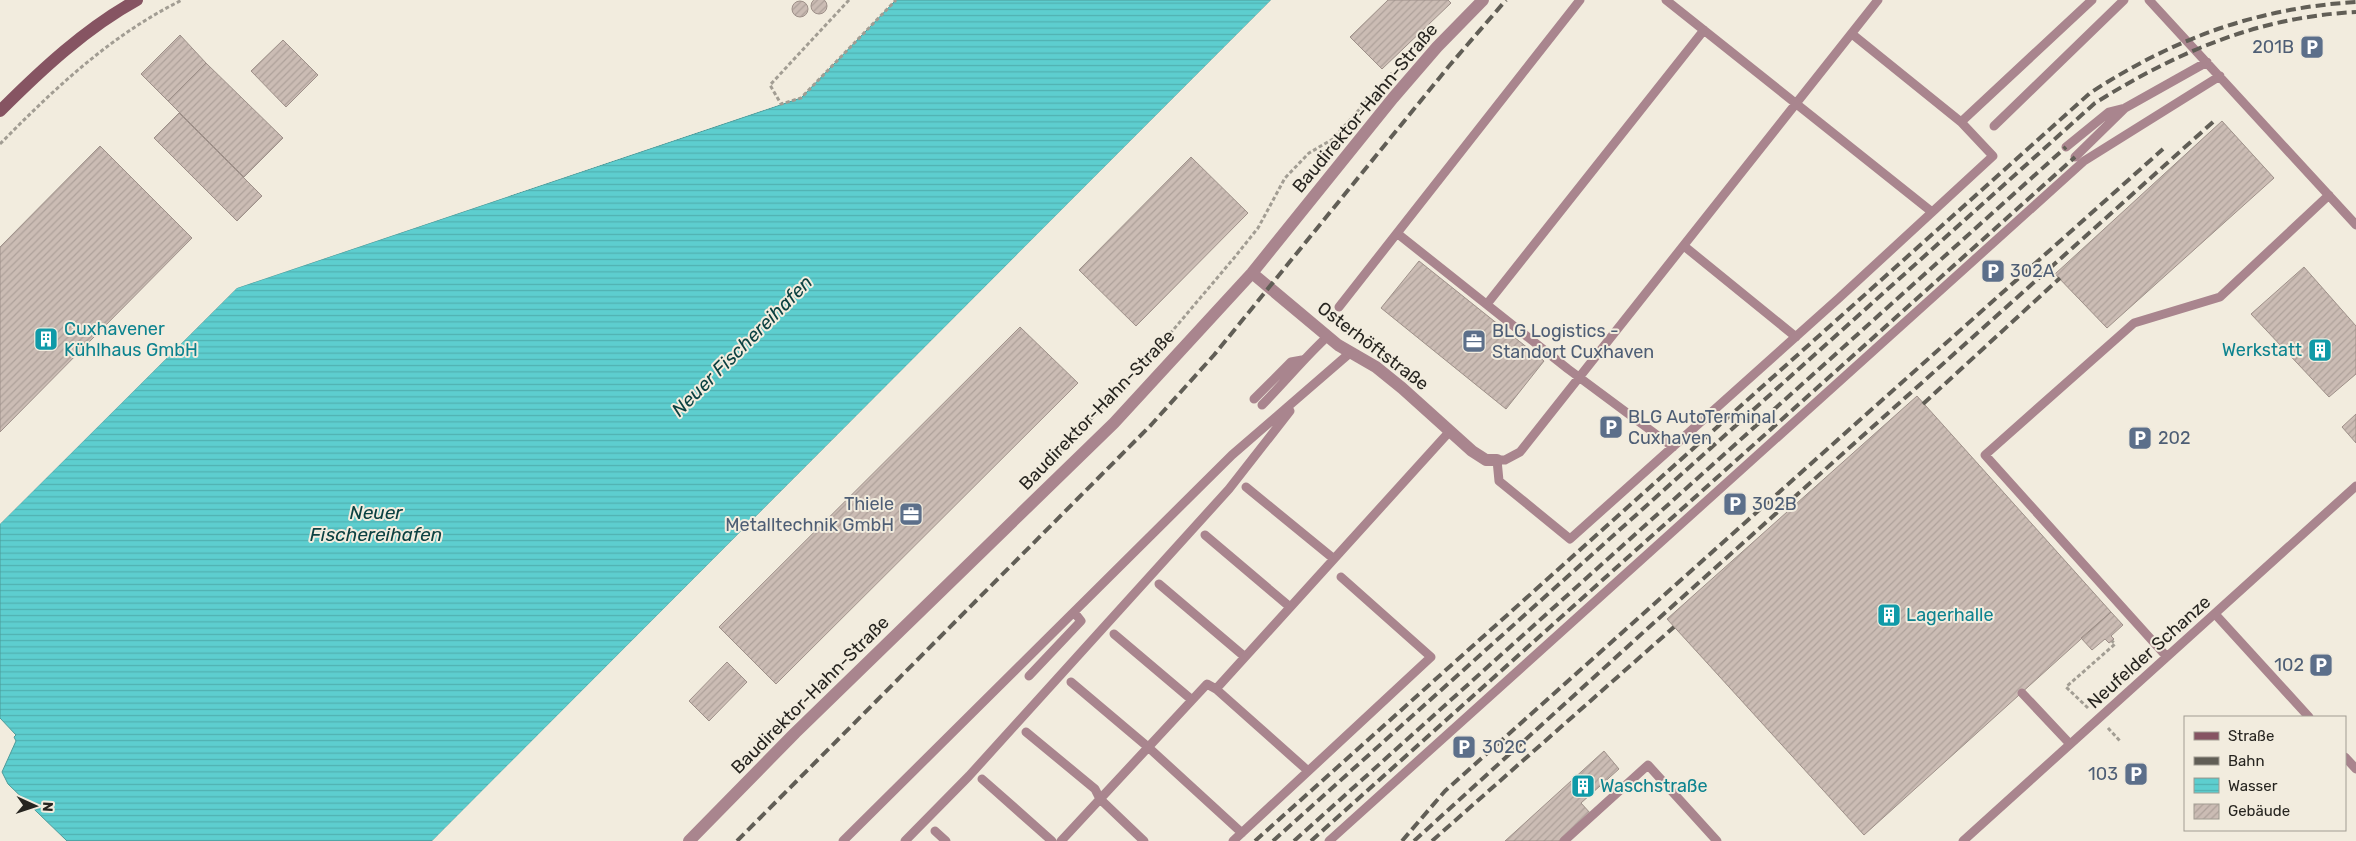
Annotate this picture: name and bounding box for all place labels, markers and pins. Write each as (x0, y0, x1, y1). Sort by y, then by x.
parking icon: 201B (2299, 34, 2325, 60)
place label: 201B (2252, 36, 2294, 58)
parking icon: 302A (1980, 258, 2006, 284)
place label: 302A (2010, 260, 2055, 282)
place label: Cuxhavener Kühlhaus GmbH (64, 318, 198, 361)
place label: BLG Logistics - Standort Cuxhaven (1492, 320, 1654, 363)
building icon: Cuxhavener Kühlhaus GmbH (33, 326, 59, 352)
office icon: BLG Logistics - Standort Cuxhaven (1461, 328, 1487, 354)
building icon: Werkstatt (2307, 337, 2333, 363)
place label: Werkstatt (2222, 339, 2302, 361)
place label: BLG AutoTerminal Cuxhaven (1628, 406, 1776, 449)
parking icon: BLG AutoTerminal Cuxhaven (1598, 414, 1624, 440)
parking icon: 202 (2127, 425, 2153, 451)
place label: 202 (2158, 427, 2191, 449)
parking icon: 302B (1722, 491, 1748, 517)
place label: Thiele Metalltechnik GmbH (725, 493, 894, 536)
place label: 302B (1752, 493, 1797, 515)
office icon: Thiele Metalltechnik GmbH (898, 501, 924, 527)
building icon: Lagerhalle (1876, 602, 1902, 628)
place label: Lagerhalle (1906, 604, 1993, 626)
parking icon: 102 (2308, 652, 2334, 678)
place label: 102 (2274, 654, 2304, 676)
parking icon: 302C (1451, 734, 1477, 760)
place label: 302C (1482, 736, 1527, 758)
parking icon: 103 (2123, 761, 2149, 787)
place label: 103 (2088, 763, 2118, 785)
building icon: Waschstraße (1570, 773, 1596, 799)
place label: Waschstraße (1600, 775, 1708, 797)

